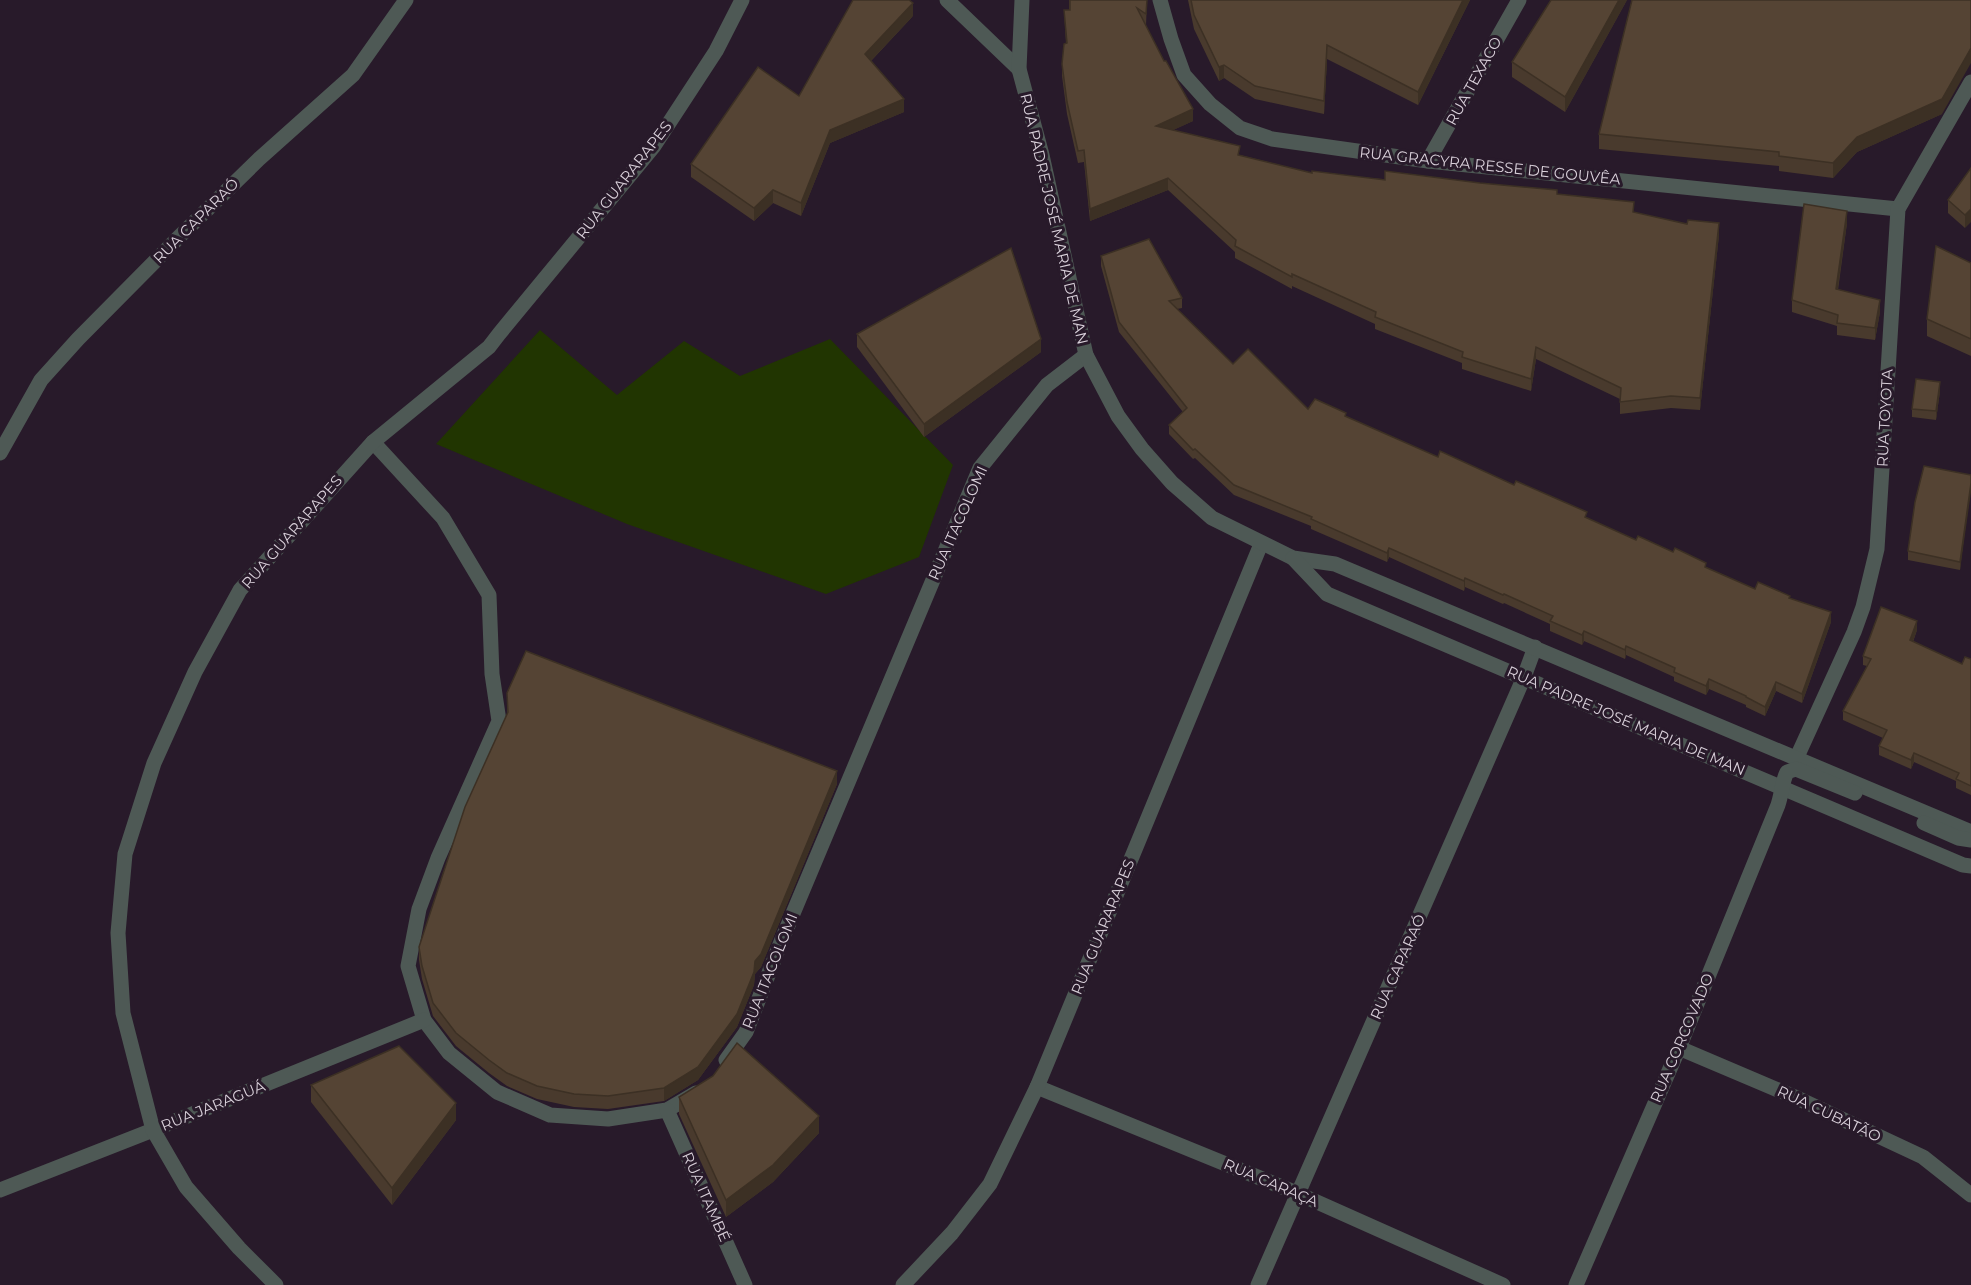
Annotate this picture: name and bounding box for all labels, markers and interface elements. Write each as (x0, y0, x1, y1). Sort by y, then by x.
street label: RUA TEXACO (1441, 33, 1506, 128)
street label: RUA PADRE JOSÉ MARIA DE MAN (1016, 91, 1093, 346)
street label: RUA GUARARAPES (572, 117, 676, 242)
street label: RUA GRACYRA RESSE DE GOUVÊA (1359, 142, 1622, 189)
street label: RUA CAPARAÓ (149, 174, 242, 267)
street label: RUA TOYOTA (1872, 368, 1897, 467)
street label: RUA ITACOLOMI (924, 463, 991, 583)
street label: RUA GUARARAPES (237, 471, 346, 592)
street label: RUA PADRE JOSÉ MARIA DE MAN (1504, 662, 1748, 780)
street label: RUA GUARARAPES (1067, 856, 1138, 997)
street label: RUA ITACOLOMI (738, 910, 801, 1031)
street label: RUA CAPARAÓ (1366, 911, 1429, 1022)
street label: RUA CORCOVADO (1646, 970, 1717, 1105)
street label: RUA JARAGUÁ (158, 1076, 268, 1135)
street label: RUA CUBATÃO (1774, 1081, 1884, 1146)
street label: RUA ITAMBÉ (678, 1149, 735, 1245)
street label: RUA CARAÇA (1221, 1154, 1322, 1211)

